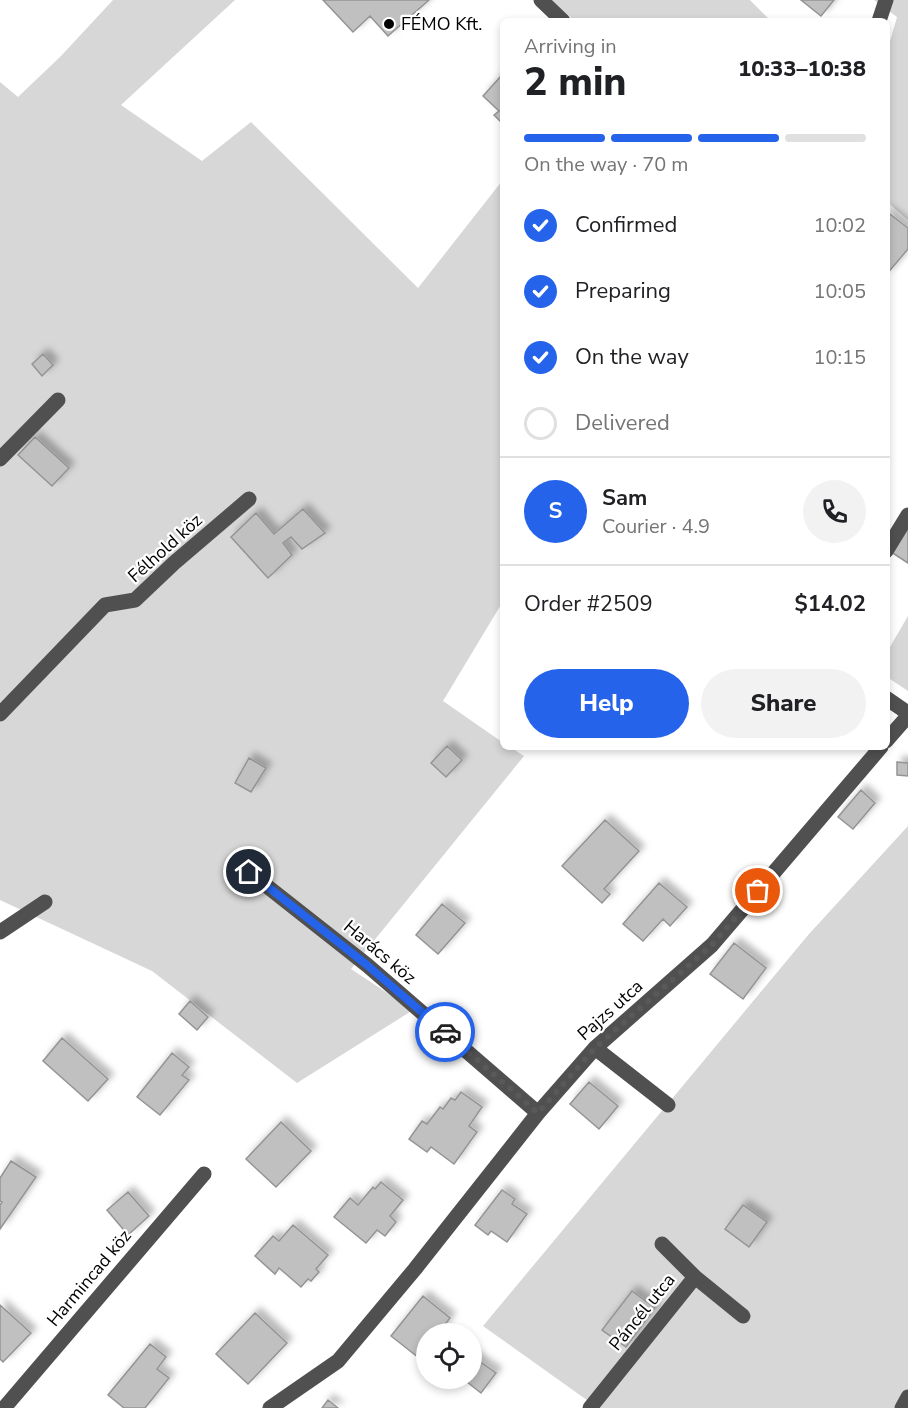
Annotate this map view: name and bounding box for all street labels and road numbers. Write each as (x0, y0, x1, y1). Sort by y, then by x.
street label: Félhold köz (123, 508, 207, 588)
street label: Harács köz (339, 915, 421, 989)
street label: Pajzs utca (572, 974, 648, 1046)
street label: Harmincad köz (41, 1225, 137, 1331)
street label: Páncél utca (604, 1268, 680, 1356)

